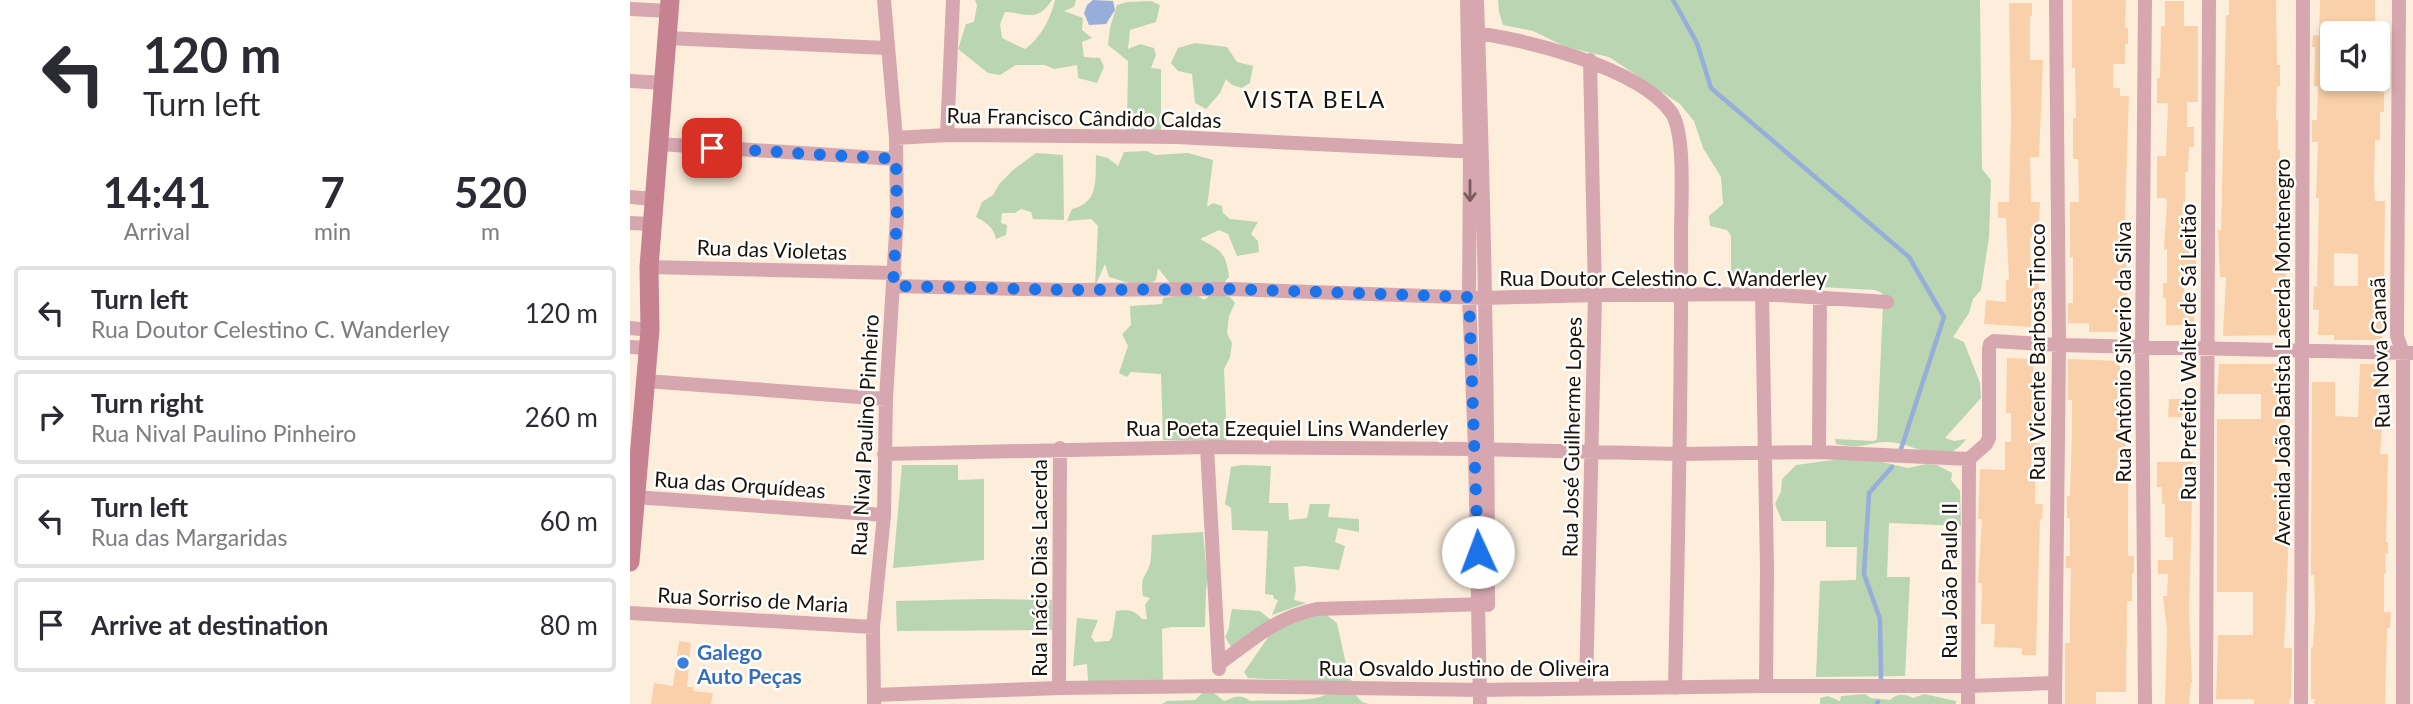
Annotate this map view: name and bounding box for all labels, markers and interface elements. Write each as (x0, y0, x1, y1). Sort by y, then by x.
map controls (2320, 21, 2390, 91)
button: sound (2320, 21, 2390, 91)
text: 120 m (143, 25, 281, 83)
icon: left (28, 28, 119, 119)
text: Turn left (143, 84, 260, 123)
district label: VISTA BELA (1244, 85, 1386, 113)
street label: Rua Francisco Cândido Caldas (946, 102, 1222, 132)
pin (682, 118, 742, 178)
icon: arrive (693, 129, 731, 167)
street label: Avenida João Batista Lacerda Montenegro (2269, 158, 2294, 545)
text: 14:41 (103, 167, 211, 217)
text: 7 (320, 167, 345, 217)
text: 520 (454, 167, 527, 217)
one-way arrow (1463, 179, 1477, 202)
street label: Rua Prefeito Walter de Sá Leitão (2175, 203, 2200, 500)
text: Arrival (124, 217, 190, 245)
text: min (314, 217, 351, 245)
text: m (481, 217, 500, 245)
street label: Rua Antônio Silverio da Silva (2110, 221, 2135, 483)
street label: Rua Vicente Barbosa Tinoco (2024, 223, 2049, 481)
street label: Rua das Violetas (696, 234, 848, 264)
street label: Rua Doutor Celestino C. Wanderley (1499, 265, 1827, 290)
street label: Rua Nova Canaã (2364, 277, 2394, 429)
text: Turn left (91, 283, 188, 315)
icon: left (32, 294, 70, 332)
text: 120 m (525, 297, 598, 329)
street label: Rua Nival Paulino Pinheiro (845, 313, 883, 557)
text: Rua Doutor Celestino C. Wanderley (91, 315, 450, 343)
street label: Rua José Guilherme Lopes (1556, 317, 1586, 557)
text: Turn right (91, 387, 204, 419)
icon: right (32, 398, 70, 436)
text: 260 m (525, 401, 598, 433)
street label: Rua Poeta Ezequiel Lins Wanderley (1126, 415, 1448, 440)
text: Rua Nival Paulino Pinheiro (91, 419, 356, 447)
street label: Rua Inácio Dias Lacerda (1026, 459, 1051, 677)
street label: Rua das Orquídeas (654, 466, 826, 502)
text: Turn left (91, 491, 188, 523)
icon: left (32, 502, 70, 540)
street label: Rua João Paulo II (1936, 503, 1961, 659)
text: 60 m (540, 505, 598, 537)
position arrow (1441, 515, 1515, 589)
text: Rua das Margaridas (91, 523, 287, 551)
street label: Rua Sorriso de Maria (657, 582, 849, 616)
icon: arrive (32, 606, 70, 644)
text: Arrive at destination (91, 609, 328, 641)
text: 80 m (540, 609, 598, 641)
place label: Galego Auto Peças (696, 639, 802, 688)
marker: Galego Auto Peças (675, 655, 691, 671)
street label: Rua Osvaldo Justino de Oliveira (1319, 655, 1610, 680)

